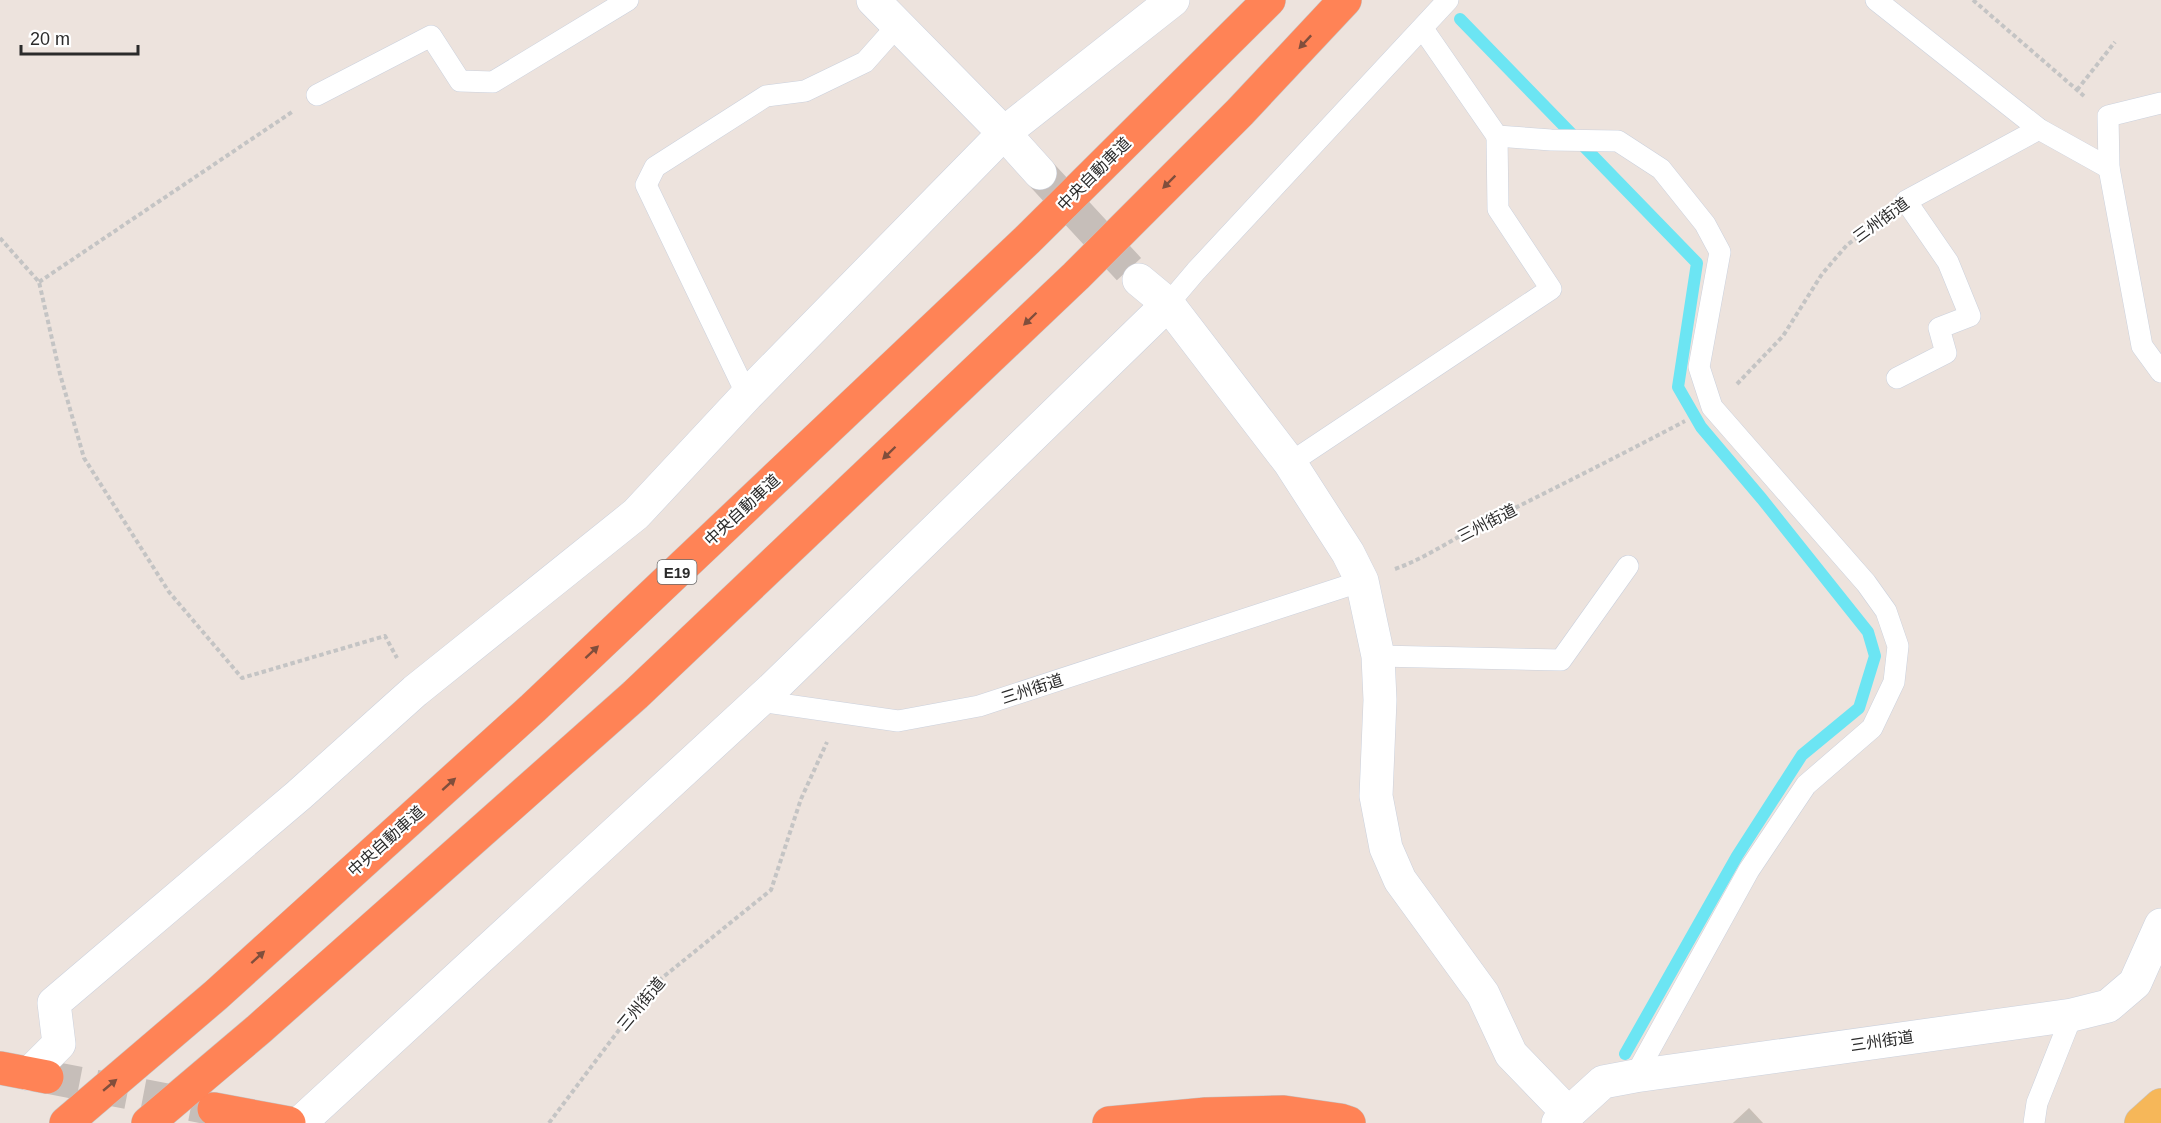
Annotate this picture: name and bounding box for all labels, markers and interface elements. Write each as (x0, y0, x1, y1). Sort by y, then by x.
scale bar (21, 18, 138, 56)
text: 20 m (30, 29, 70, 49)
one-way arrow (1298, 35, 1312, 50)
street label: 中央自動車道 (1054, 134, 1134, 214)
one-way arrow (1163, 175, 1177, 189)
street label: 三州街道 (1850, 194, 1912, 246)
one-way arrow (1023, 312, 1038, 326)
one-way arrow (882, 446, 896, 460)
street label: 中央自動車道 (701, 471, 783, 549)
street label: 三州街道 (1455, 501, 1519, 545)
road number: E19 (658, 560, 696, 584)
one-way arrow (585, 645, 600, 659)
street label: 三州街道 (999, 671, 1065, 707)
one-way arrow (441, 778, 456, 791)
street label: 中央自動車道 (345, 803, 427, 879)
one-way arrow (250, 950, 265, 964)
street label: 三州街道 (614, 974, 668, 1034)
street label: 三州街道 (1849, 1028, 1915, 1054)
one-way arrow (102, 1079, 117, 1092)

